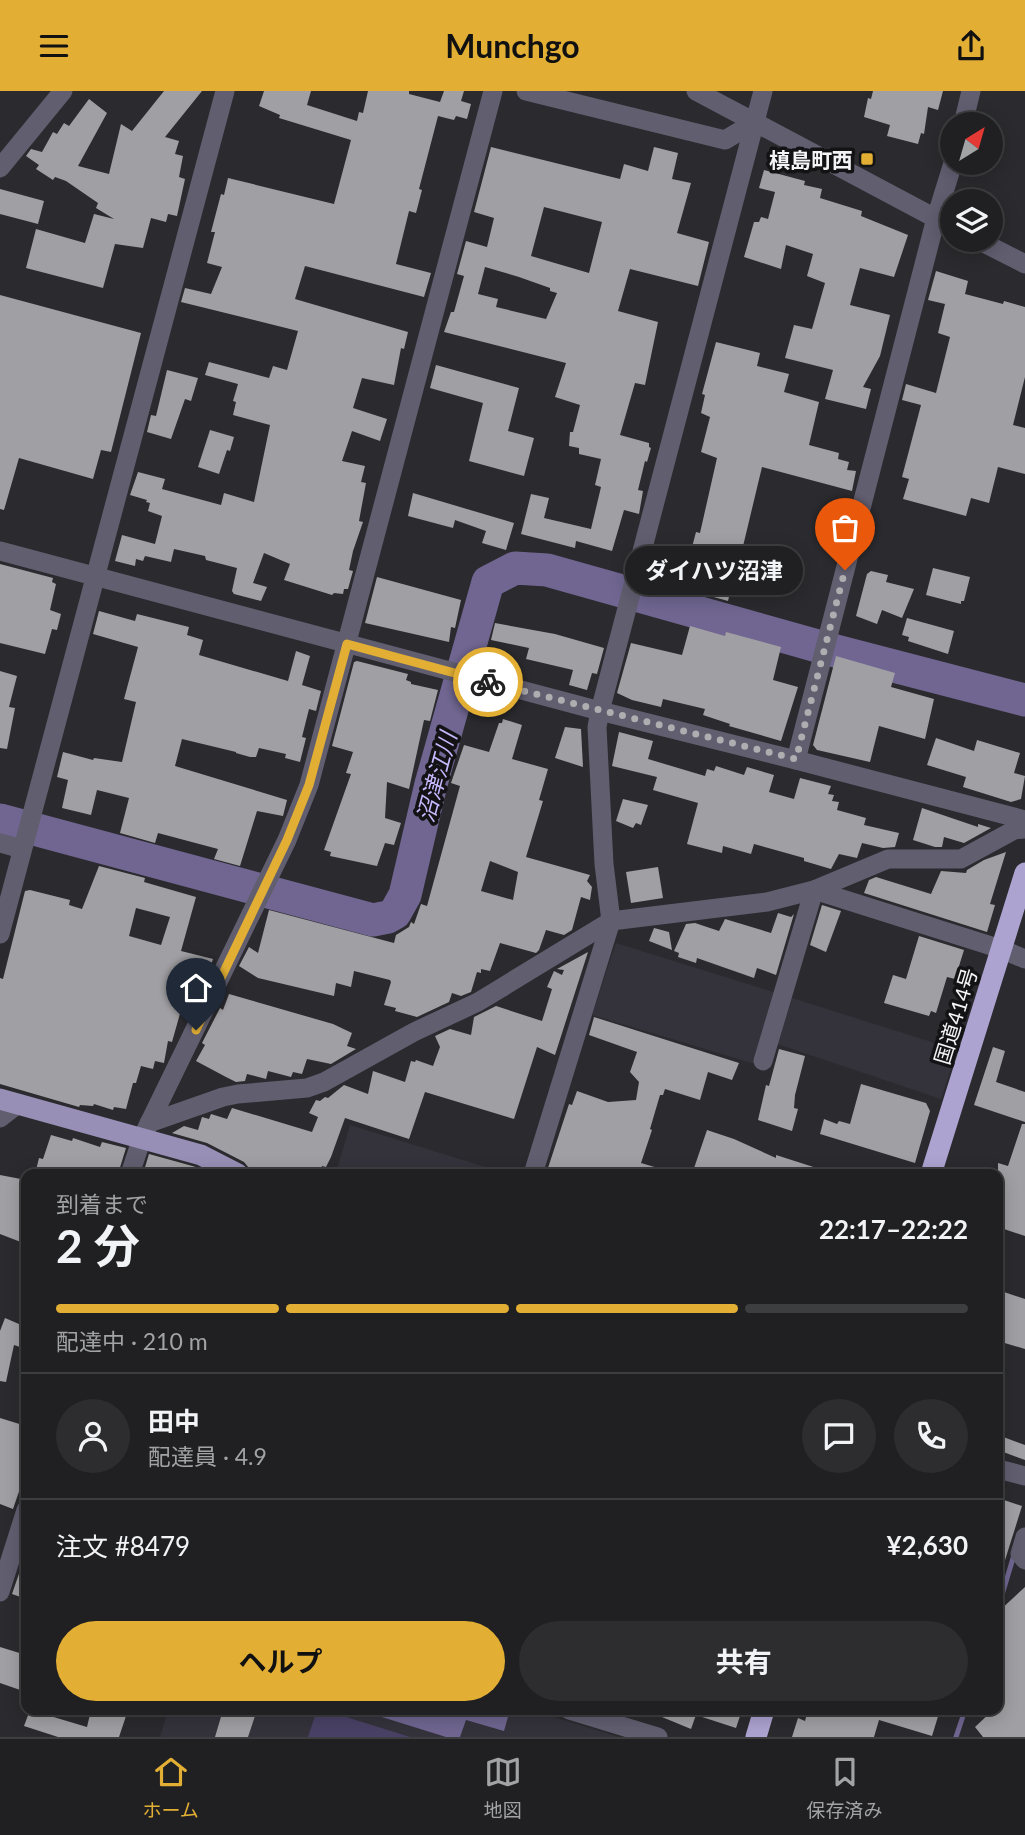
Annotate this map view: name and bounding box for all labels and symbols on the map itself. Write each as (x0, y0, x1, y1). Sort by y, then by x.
north arrow (940, 112, 1003, 175)
place label: 槙島町西 (769, 147, 853, 172)
marker: 槙島町西 (859, 151, 875, 167)
pin (815, 498, 875, 570)
callout: ダイハツ沼津 (624, 545, 803, 595)
courier (453, 647, 523, 717)
water label: 沼津江川 (411, 726, 462, 825)
pin (166, 958, 226, 1030)
street label: 国道414号 (928, 965, 982, 1067)

